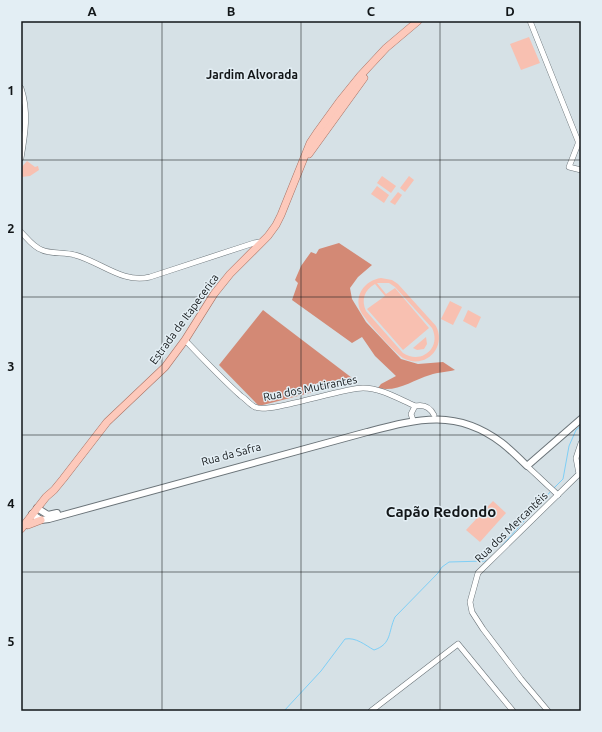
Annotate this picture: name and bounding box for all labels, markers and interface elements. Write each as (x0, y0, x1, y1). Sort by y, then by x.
text: A (87, 4, 97, 18)
text: B (227, 4, 236, 18)
text: C (367, 4, 376, 18)
text: D (505, 4, 515, 18)
district label: Jardim Alvorada (206, 68, 298, 81)
text: 1 (7, 83, 15, 97)
text: 2 (7, 221, 15, 235)
street label: Estrada de Itapecerica (147, 271, 221, 367)
text: 3 (7, 359, 15, 373)
street label: Rua dos Mutirantes (262, 373, 358, 403)
street label: Rua da Safra (200, 440, 262, 468)
street label: Rua dos Mercantéis (472, 489, 550, 565)
text: 4 (7, 496, 15, 510)
district label: Capão Redondo (386, 503, 496, 520)
text: 5 (7, 634, 15, 648)

